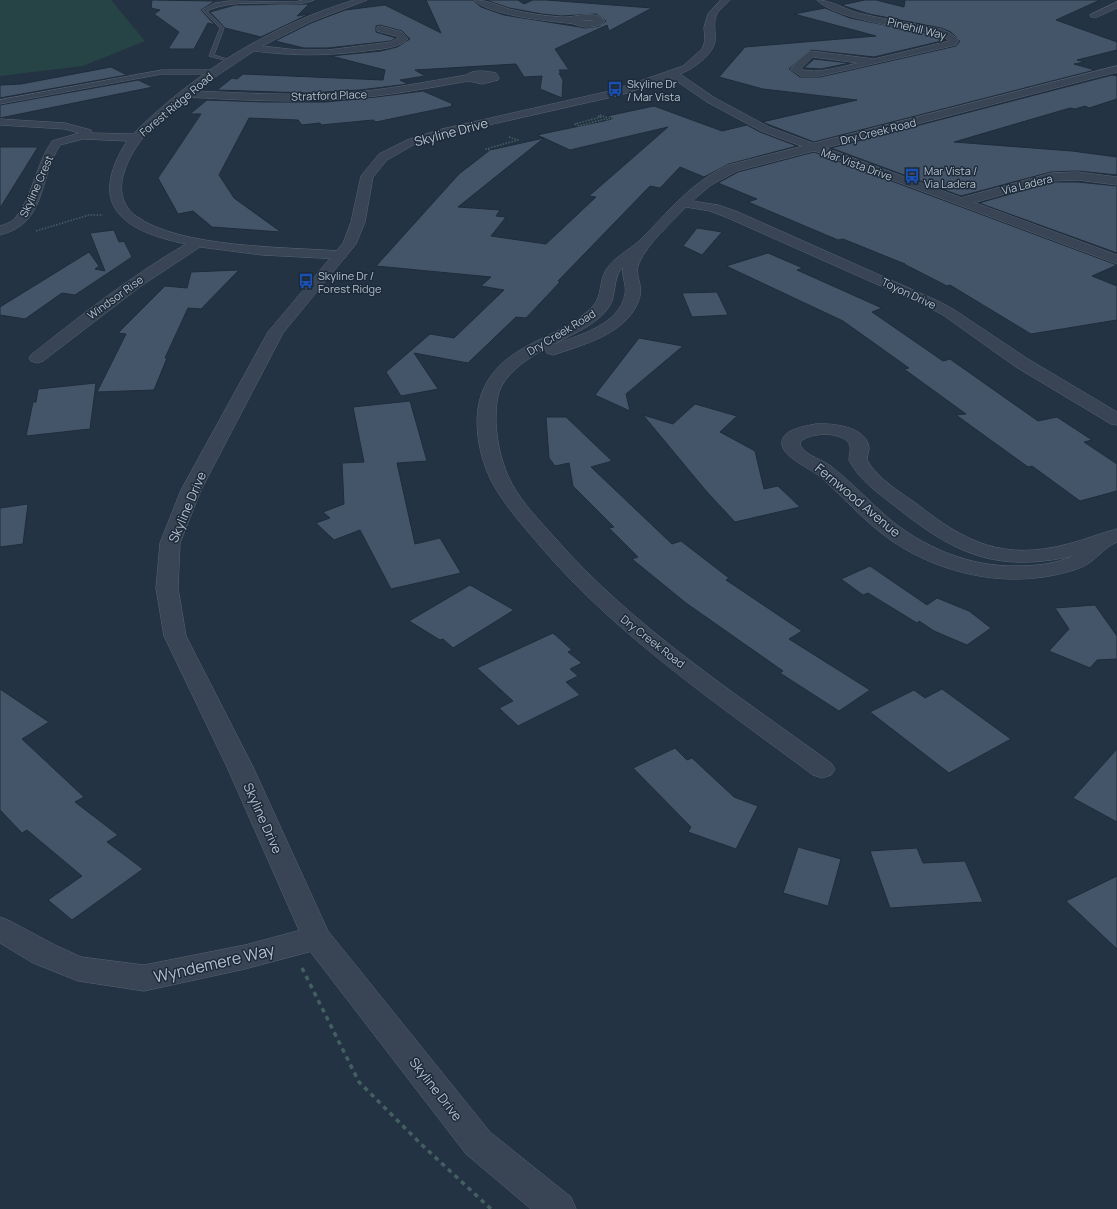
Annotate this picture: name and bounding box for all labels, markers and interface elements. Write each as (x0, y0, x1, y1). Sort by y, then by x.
street label: Pinehill Way (886, 13, 948, 43)
street label: Forest Ridge Road (136, 69, 216, 139)
place label: Skyline Dr / Mar Vista (627, 76, 680, 104)
bus stop icon: Skyline Dr / Mar Vista (606, 80, 624, 98)
street label: Stratford Place (291, 86, 368, 104)
street label: Skyline Drive (412, 113, 490, 150)
street label: Dry Creek Road (839, 114, 917, 148)
street label: Mar Vista Drive (819, 144, 895, 184)
street label: Skyline Crest (16, 153, 56, 219)
place label: Mar Vista / Via Ladera (924, 163, 977, 191)
bus stop icon: Mar Vista / Via Ladera (903, 167, 921, 185)
street label: Via Ladera (1000, 170, 1054, 198)
place label: Skyline Dr / Forest Ridge (318, 268, 382, 296)
street label: Windsor Rise (84, 271, 146, 322)
bus stop icon: Skyline Dr / Forest Ridge (297, 272, 315, 290)
street label: Toyon Drive (879, 274, 939, 312)
street label: Dry Creek Road (524, 306, 598, 358)
street label: Fernwood Avenue (812, 459, 905, 541)
street label: Skyline Drive (164, 468, 210, 545)
street label: Dry Creek Road (618, 611, 688, 671)
street label: Skyline Drive (239, 780, 287, 857)
street label: Wyndemere Way (151, 938, 277, 988)
street label: Skyline Drive (406, 1054, 467, 1125)

